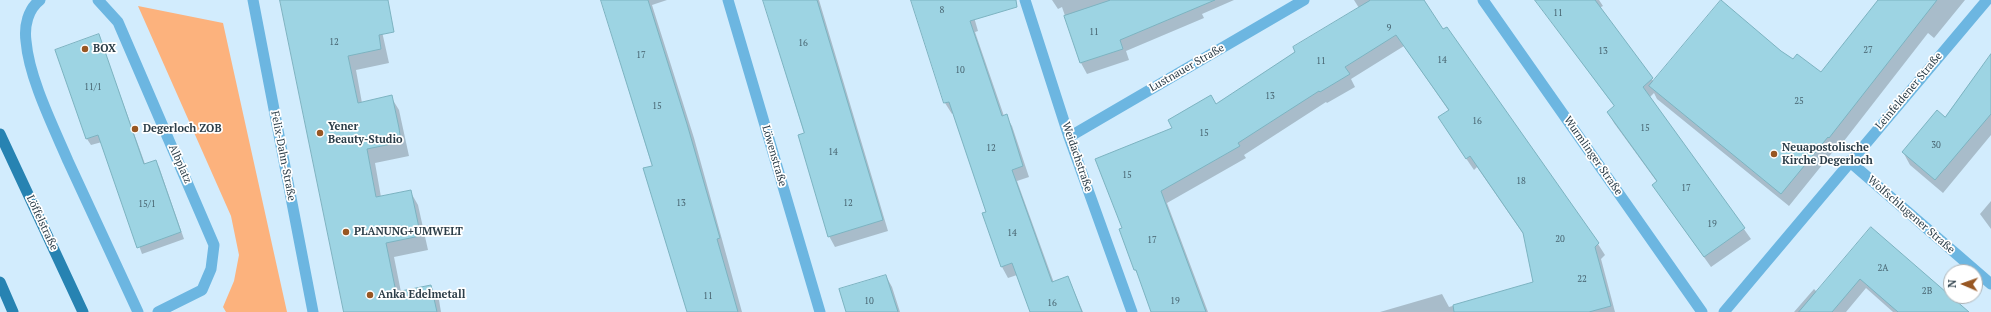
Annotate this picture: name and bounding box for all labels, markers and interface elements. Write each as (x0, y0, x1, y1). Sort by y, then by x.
house number: 8 (940, 5, 944, 15)
house number: 11 (1553, 8, 1563, 18)
house number: 9 (1387, 23, 1391, 33)
house number: 11 (1089, 27, 1099, 37)
house number: 12 (329, 37, 339, 47)
house number: 16 (798, 38, 808, 48)
street label: Lustnauer Straße (1147, 41, 1227, 95)
place label: BOX (93, 42, 116, 56)
marker: BOX (80, 44, 90, 54)
house number: 27 (1863, 45, 1873, 55)
house number: 13 (1598, 46, 1608, 56)
house number: 17 (636, 50, 646, 60)
street label: Leinfeldener Straße (1873, 50, 1945, 132)
house number: 14 (1437, 55, 1447, 65)
house number: 11 (1316, 56, 1326, 66)
house number: 10 (955, 65, 965, 75)
house number: 11/1 (84, 82, 102, 92)
house number: 13 (1265, 91, 1275, 101)
house number: 25 (1794, 96, 1804, 106)
house number: 15 (652, 101, 662, 111)
street label: Felix-Dahn-Straße (268, 110, 298, 202)
street label: Wurmlinger Straße (1561, 114, 1625, 198)
house number: 16 (1472, 116, 1482, 126)
place label: Yener Beauty-Studio (328, 120, 403, 146)
street label: Weidachstraße (1059, 120, 1095, 194)
place label: Degerloch ZOB (143, 122, 222, 136)
house number: 15 (1640, 123, 1650, 133)
marker: Degerloch ZOB (130, 124, 140, 134)
street label: Löwenstraße (759, 124, 789, 188)
marker: Yener Beauty-Studio (315, 128, 325, 138)
house number: 15 (1199, 128, 1209, 138)
house number: 30 (1931, 140, 1941, 150)
place label: Neuapostolische Kirche Degerloch (1782, 141, 1873, 167)
street label: Albplatz (166, 142, 194, 186)
house number: 12 (986, 143, 996, 153)
house number: 14 (828, 147, 838, 157)
marker: Neuapostolische Kirche Degerloch (1769, 149, 1779, 159)
house number: 15 (1122, 170, 1132, 180)
street label: Wolfschlugener Straße (1865, 174, 1957, 256)
house number: 18 (1516, 176, 1526, 186)
house number: 17 (1681, 183, 1691, 193)
street label: Löffelstraße (23, 193, 61, 253)
house number: 13 (676, 198, 686, 208)
house number: 12 (843, 198, 853, 208)
house number: 15/1 (138, 199, 156, 209)
house number: 19 (1707, 219, 1717, 229)
place label: PLANUNG+UMWELT (354, 225, 463, 239)
marker: PLANUNG+UMWELT (341, 227, 351, 237)
house number: 14 (1007, 228, 1017, 238)
house number: 20 (1555, 234, 1565, 244)
house number: 17 (1147, 235, 1157, 245)
house number: 2A (1878, 263, 1888, 273)
north arrow (1943, 264, 1983, 304)
house number: 22 (1577, 274, 1587, 284)
text: N (1945, 279, 1959, 288)
house number: 2B (1922, 286, 1932, 296)
place label: Anka Edelmetall (378, 288, 465, 302)
marker: Anka Edelmetall (365, 290, 375, 300)
house number: 11 (703, 291, 713, 301)
house number: 10 (864, 296, 874, 306)
house number: 19 (1170, 296, 1180, 306)
house number: 16 (1047, 298, 1057, 308)

